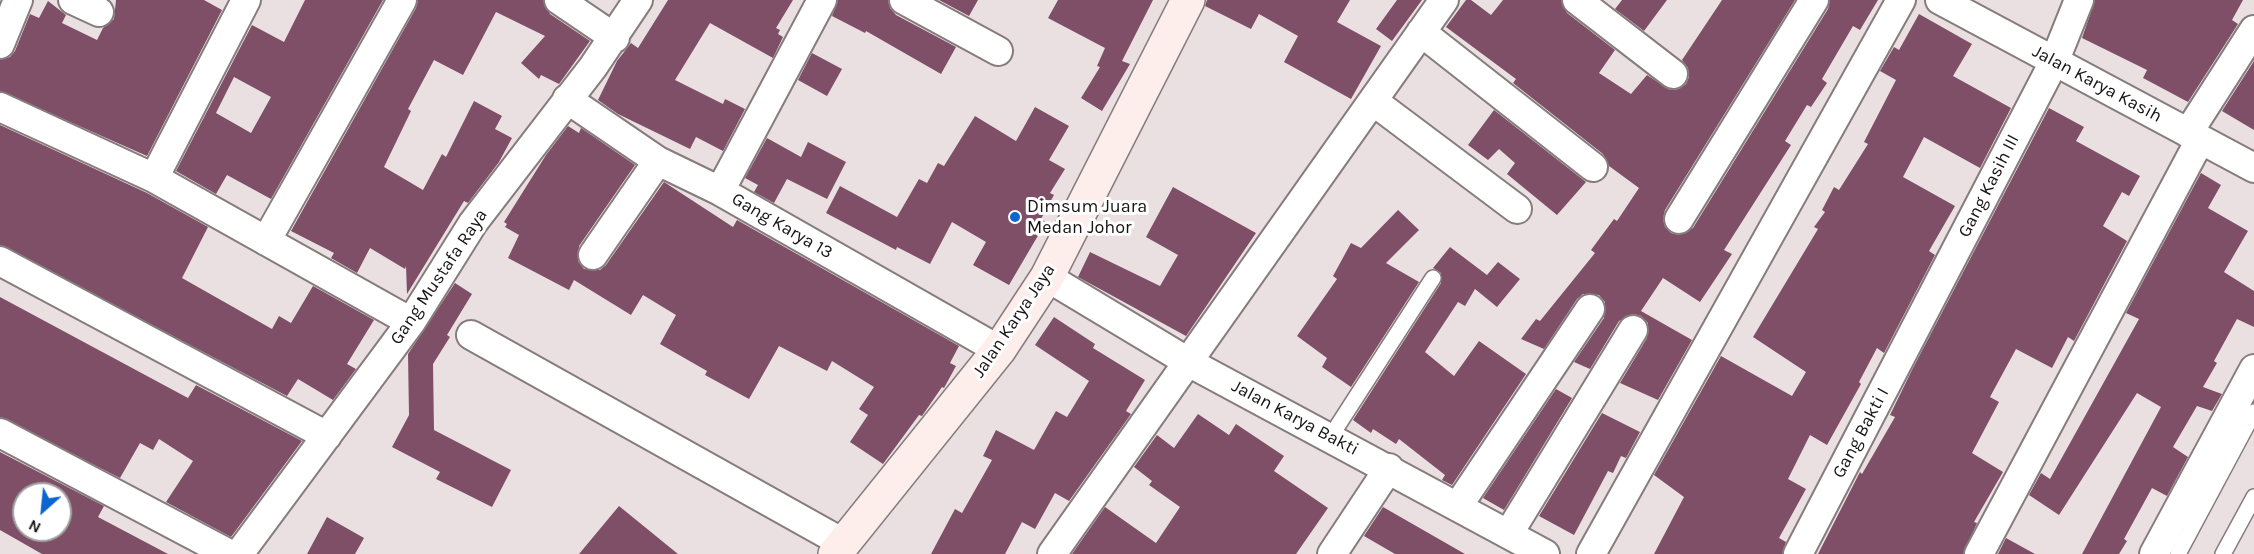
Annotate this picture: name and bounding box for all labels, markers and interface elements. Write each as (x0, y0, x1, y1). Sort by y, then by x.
street label: Jalan Karya Kasih (2028, 41, 2166, 127)
street label: Gang Kasih III (1954, 131, 2024, 241)
street label: Gang Karya 13 (728, 188, 836, 264)
place label: Dimsum Juara Medan Johor (1027, 196, 1147, 238)
street label: Gang Mustafa Raya (386, 205, 492, 349)
marker: Dimsum Juara Medan Johor (1008, 210, 1022, 224)
street label: Jalan Karya Jaya (968, 260, 1060, 382)
street label: Jalan Karya Bakti (1228, 375, 1362, 461)
street label: Gang Bakti I (1828, 384, 1894, 482)
north arrow (12, 482, 72, 542)
text: N (25, 516, 44, 538)

